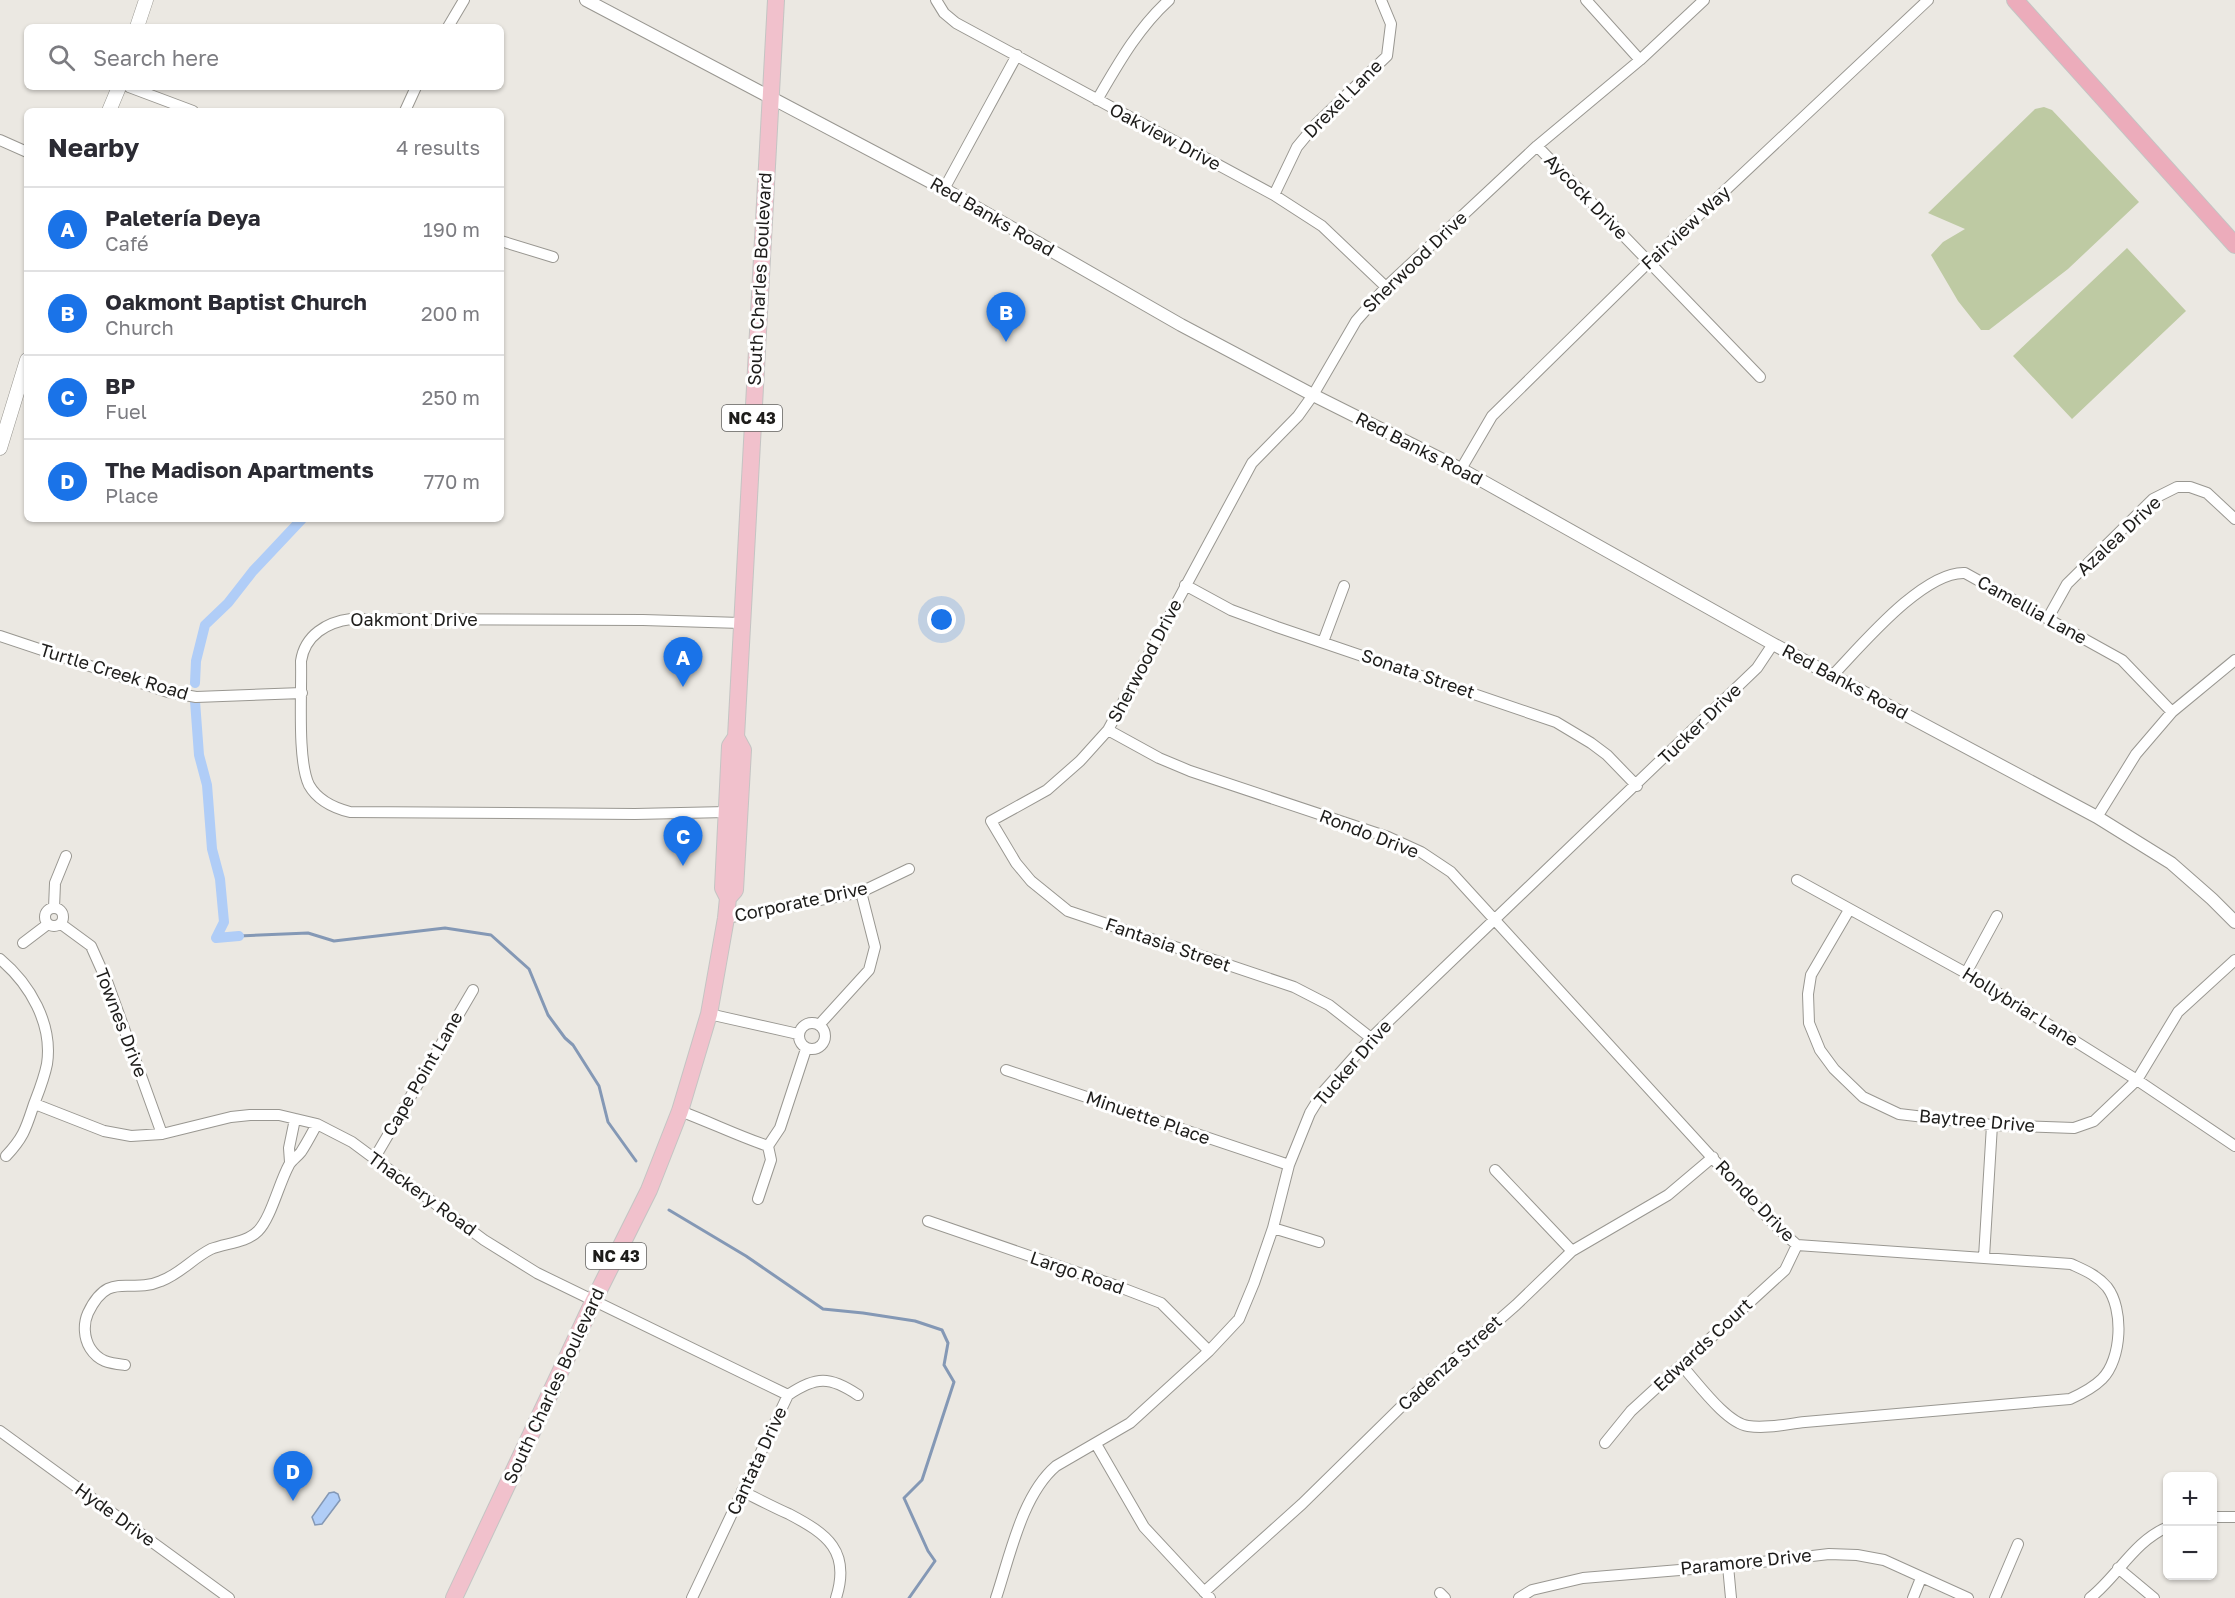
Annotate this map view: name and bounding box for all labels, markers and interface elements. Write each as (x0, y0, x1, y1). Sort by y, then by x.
search box (24, 24, 504, 90)
icon: search (45, 41, 78, 74)
text: Search here (93, 44, 219, 71)
street label: Drexel Lane (1298, 54, 1386, 142)
street label: Oakview Drive (1106, 98, 1225, 175)
text: Nearby (48, 132, 139, 163)
text: 4 results (396, 135, 480, 159)
street label: Aycock Drive (1540, 149, 1633, 244)
street label: South Charles Boulevard (742, 172, 776, 386)
street label: Red Banks Road (927, 172, 1058, 261)
street label: Fairview Way (1636, 180, 1734, 274)
text: Paletería Deya (105, 204, 260, 231)
street label: Sherwood Drive (1358, 206, 1471, 317)
text: A (60, 217, 75, 241)
text: 190 m (423, 217, 480, 241)
text: Café (105, 231, 149, 255)
text: Oakmont Baptist Church (105, 288, 367, 315)
pin: B (986, 292, 1026, 342)
text: B (60, 301, 75, 325)
text: 200 m (421, 301, 480, 325)
text: Church (105, 315, 174, 339)
text: BP (105, 372, 135, 399)
text: C (60, 385, 75, 409)
text: 250 m (422, 385, 480, 409)
text: Fuel (105, 399, 147, 423)
road number: NC 43 (722, 405, 782, 431)
street label: Red Banks Road (1352, 407, 1487, 490)
text: The Madison Apartments (105, 456, 374, 483)
text: D (60, 469, 75, 493)
text: 770 m (424, 469, 480, 493)
text: Place (105, 483, 158, 507)
street label: Azalea Drive (2072, 491, 2165, 580)
street label: Camellia Lane (1974, 570, 2091, 648)
street label: Sherwood Drive (1102, 595, 1186, 726)
your location (927, 605, 956, 634)
street label: Oakmont Drive (350, 608, 478, 630)
street label: Turtle Creek Road (37, 638, 191, 704)
pin: A (664, 638, 702, 687)
street label: Red Banks Road (1779, 639, 1912, 724)
street label: Sonata Street (1359, 643, 1478, 703)
street label: Tucker Drive (1653, 678, 1745, 768)
street label: Rondo Drive (1316, 804, 1422, 862)
pin: C (664, 816, 702, 866)
street label: Corporate Drive (732, 876, 869, 926)
street label: Fantasia Street (1103, 912, 1234, 976)
street label: Hollybriar Lane (1959, 962, 2083, 1051)
street label: Townes Drive (91, 965, 153, 1080)
street label: Cape Point Lane (378, 1007, 467, 1140)
street label: Tucker Drive (1309, 1015, 1396, 1110)
street label: Minuette Place (1083, 1086, 1213, 1149)
street label: Baytree Drive (1918, 1104, 2036, 1136)
street label: Thackery Road (364, 1146, 481, 1240)
street label: Rondo Drive (1711, 1155, 1800, 1246)
road number: NC 43 (586, 1243, 646, 1269)
street label: Largo Road (1027, 1246, 1127, 1298)
street label: South Charles Boulevard (498, 1284, 608, 1487)
street label: Edwards Court (1648, 1293, 1756, 1396)
street label: Cadenza Street (1393, 1310, 1506, 1415)
street label: Cantata Drive (721, 1403, 791, 1518)
pin: D (274, 1452, 312, 1501)
map controls (2163, 1472, 2217, 1580)
button: + (2163, 1472, 2217, 1526)
street label: Hyde Drive (71, 1478, 160, 1551)
button: − (2163, 1526, 2217, 1580)
street label: Paramore Drive (1679, 1543, 1813, 1579)

